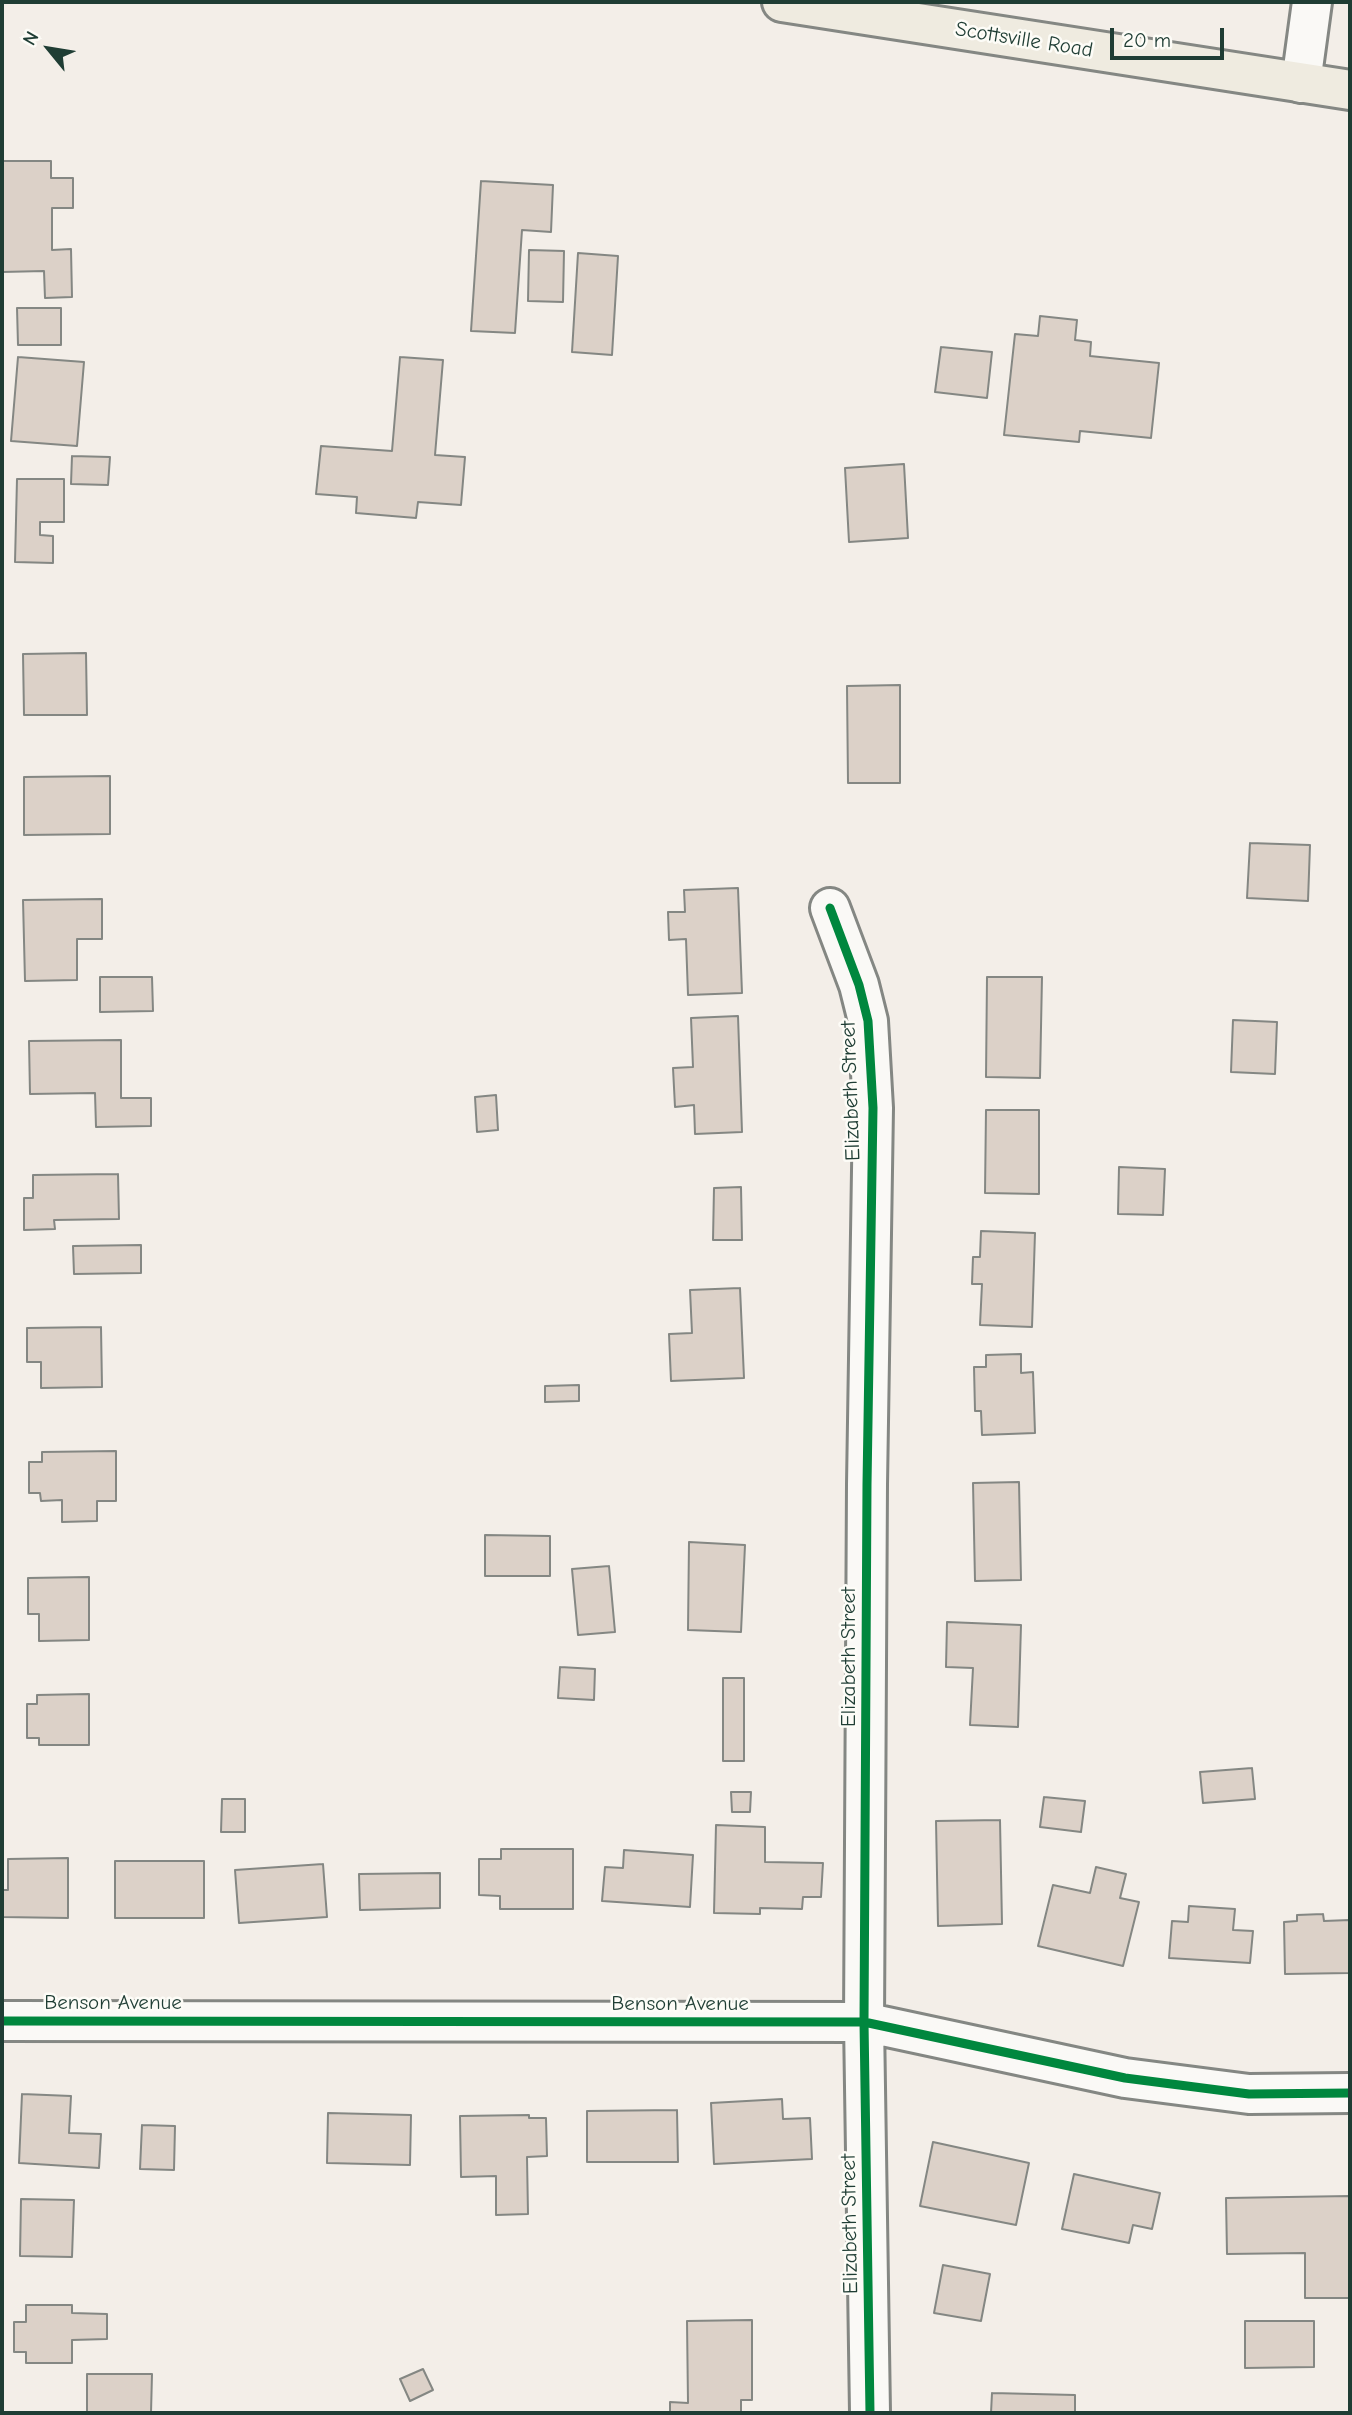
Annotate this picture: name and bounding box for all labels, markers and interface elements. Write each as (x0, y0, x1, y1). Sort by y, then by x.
north arrow (14, 14, 84, 84)
scale bar (1114, 14, 1228, 58)
street label: Scottsville Road (953, 17, 1095, 63)
text: N (18, 28, 43, 49)
text: 20 m (1123, 28, 1171, 52)
street label: Elizabeth Street (836, 1021, 866, 1161)
street label: Elizabeth Street (836, 1587, 862, 1727)
street label: Benson Avenue (44, 1990, 182, 2016)
street label: Benson Avenue (611, 1991, 749, 2017)
street label: Elizabeth Street (836, 2154, 864, 2294)

